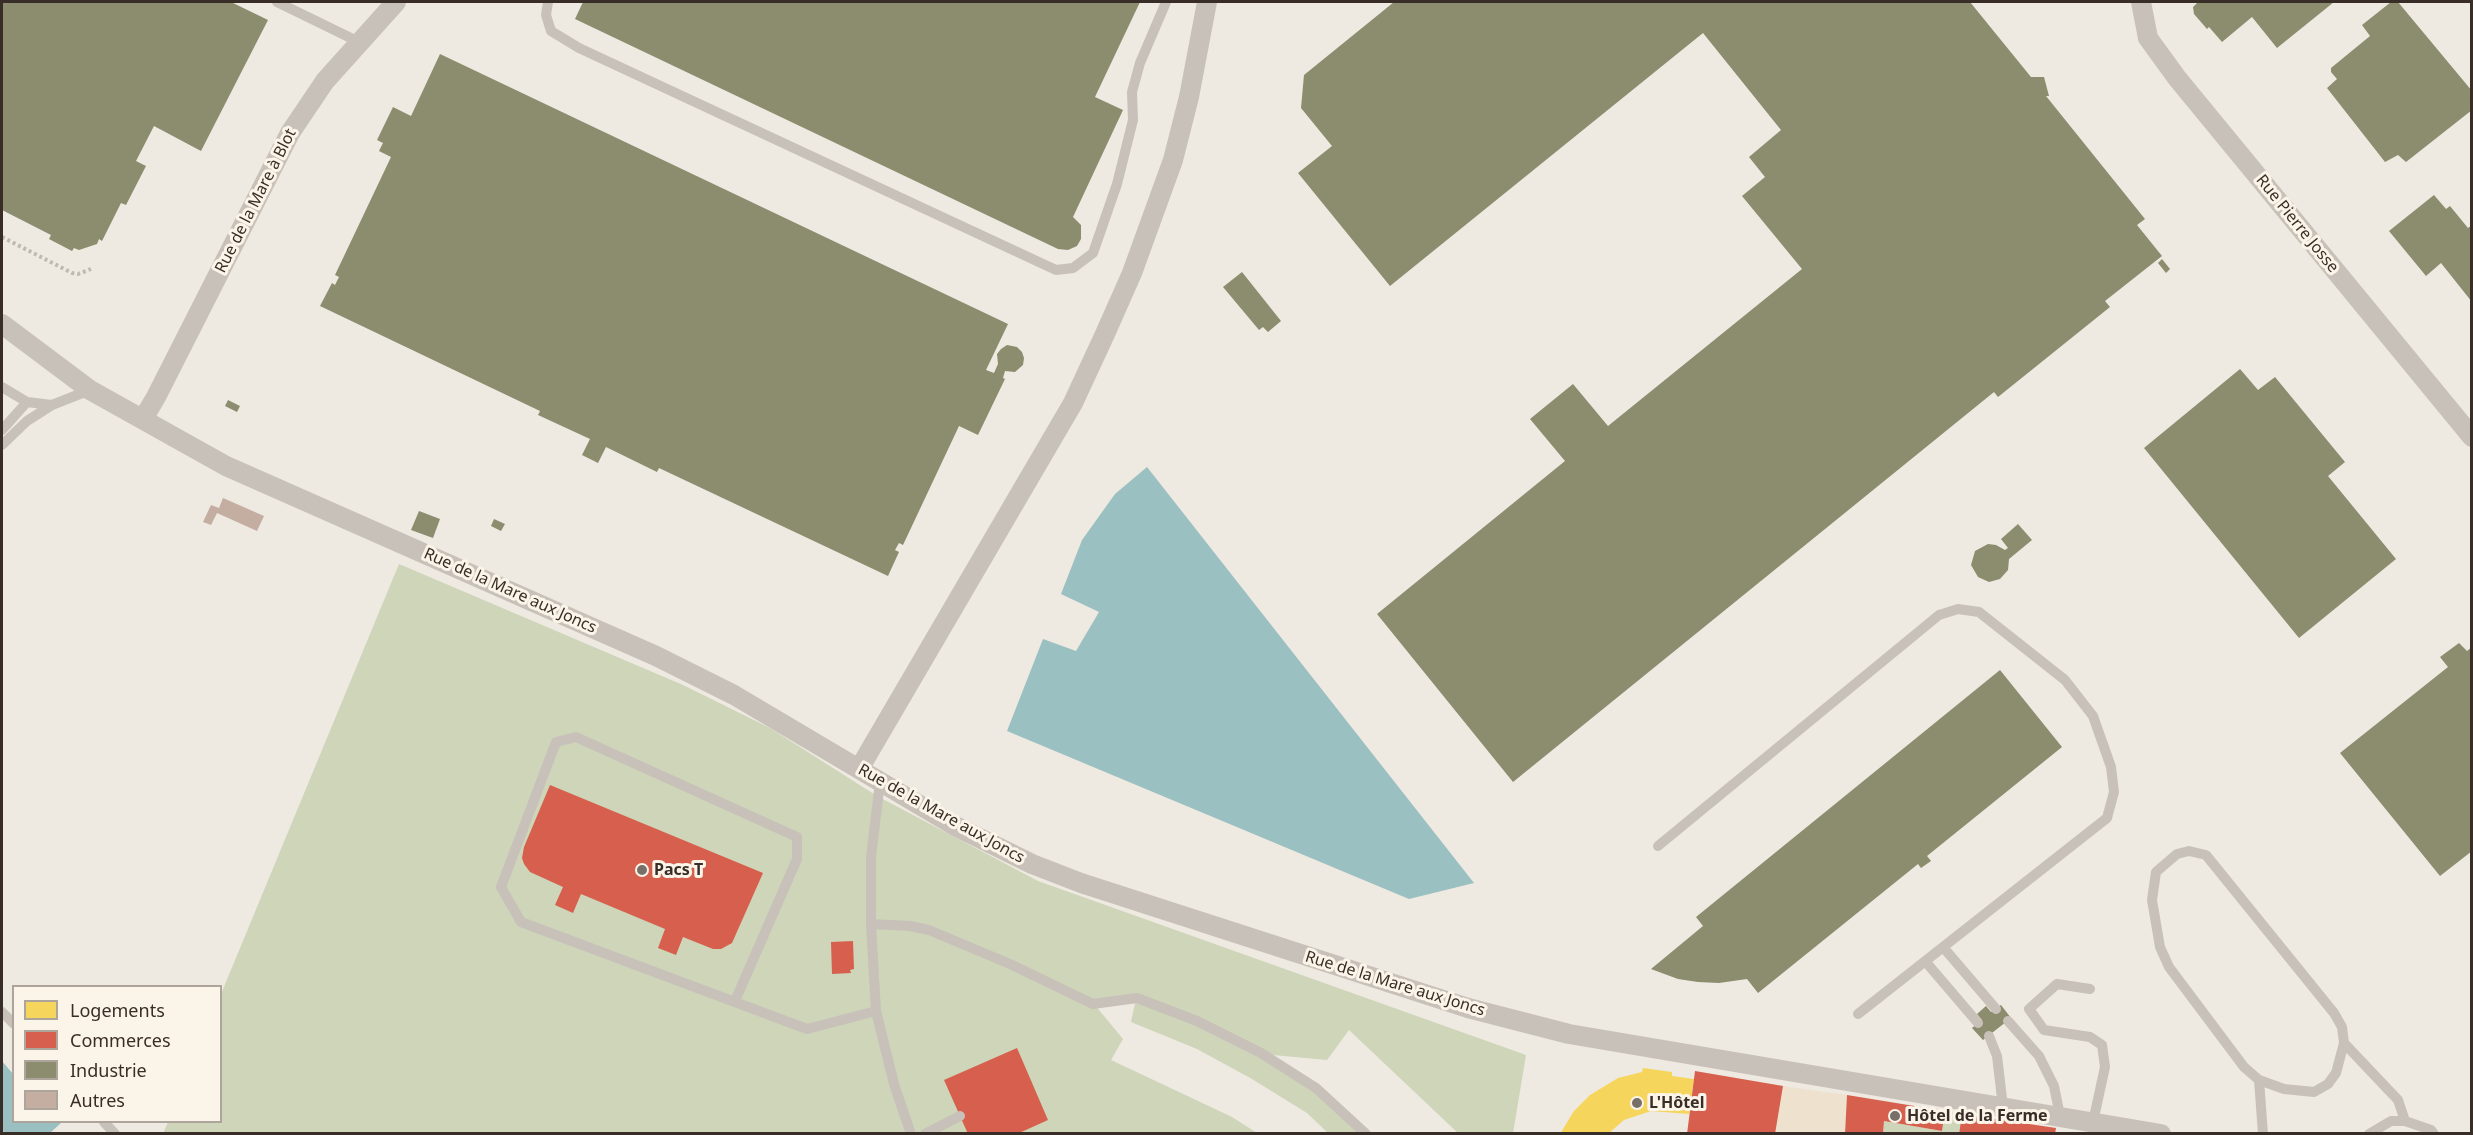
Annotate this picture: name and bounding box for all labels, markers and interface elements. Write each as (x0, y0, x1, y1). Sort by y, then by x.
street label: Rue de la Mare à Blot (211, 126, 301, 276)
street label: Rue Pierre Josse (2252, 171, 2342, 277)
street label: Rue de la Mare aux Joncs (421, 544, 599, 638)
street label: Rue de la Mare aux Joncs (855, 760, 1027, 868)
place label: Pacs T (654, 860, 703, 880)
marker: Pacs T (635, 863, 649, 877)
street label: Rue de la Mare aux Joncs (1303, 947, 1487, 1021)
legend (12, 985, 222, 1123)
text: Logements (70, 998, 165, 1022)
text: Commerces (70, 1028, 171, 1052)
text: Industrie (70, 1058, 147, 1082)
text: Autres (70, 1088, 125, 1112)
place label: L'Hôtel (1649, 1093, 1704, 1113)
marker: L'Hôtel (1630, 1096, 1644, 1110)
place label: Hôtel de la Ferme (1907, 1106, 2048, 1126)
marker: Hôtel de la Ferme (1888, 1109, 1902, 1123)

